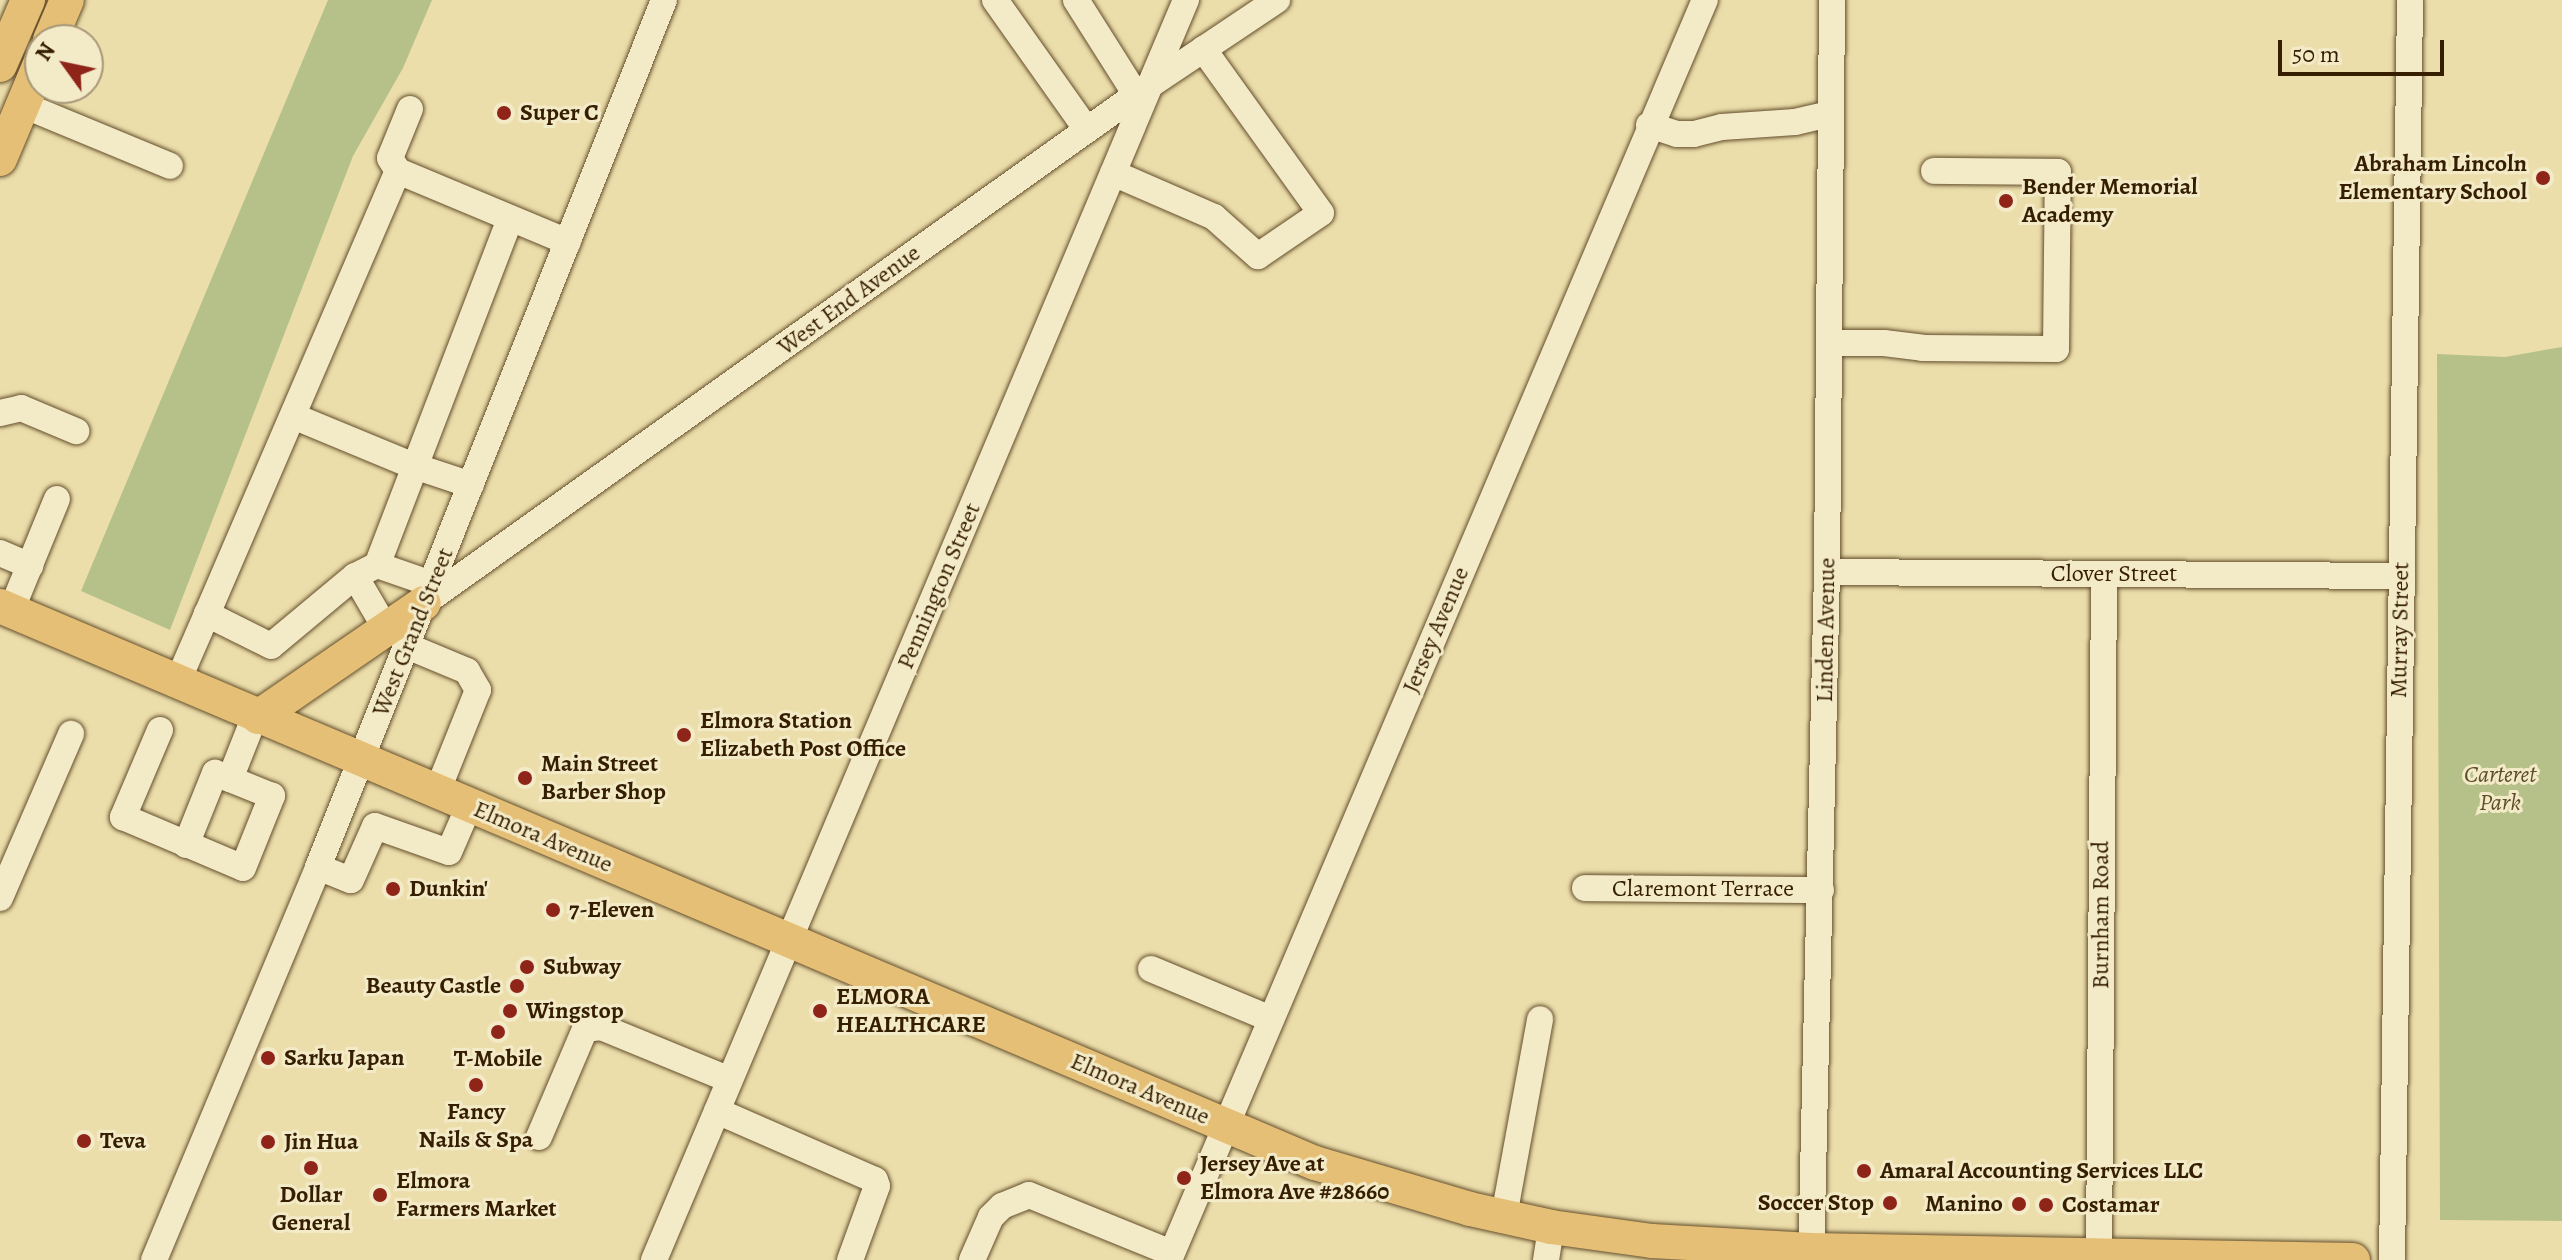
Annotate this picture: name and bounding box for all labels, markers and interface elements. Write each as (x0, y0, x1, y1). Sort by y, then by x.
north arrow (24, 24, 104, 104)
scale bar (2282, 24, 2448, 74)
text: N (29, 37, 62, 67)
text: 50 m (2292, 38, 2340, 70)
place label: Super C (520, 99, 599, 127)
marker: Super C (495, 104, 513, 122)
place label: Abraham Lincoln Elementary School (2339, 150, 2527, 206)
marker: Abraham Lincoln Elementary School (2534, 169, 2552, 187)
place label: Bender Memorial Academy (2022, 173, 2198, 229)
marker: Bender Memorial Academy (1997, 192, 2015, 210)
street label: West End Avenue (772, 239, 926, 361)
street label: Pennington Street (891, 498, 987, 674)
street label: West Grand Street (366, 544, 460, 720)
street label: Linden Avenue (1810, 557, 1842, 703)
street label: Clover Street (2051, 560, 2177, 588)
street label: Murray Street (2384, 562, 2416, 698)
street label: Jersey Avenue (1397, 563, 1475, 697)
place label: Elmora Station Elizabeth Post Office (700, 707, 906, 763)
marker: Elmora Station Elizabeth Post Office (675, 726, 693, 744)
place label: Main Street Barber Shop (541, 750, 666, 806)
park label: Carteret Park (2464, 761, 2536, 817)
marker: Main Street Barber Shop (516, 769, 534, 787)
street label: Elmora Avenue (469, 795, 617, 879)
street label: Burnham Road (2087, 841, 2115, 989)
place label: Dunkin' (409, 875, 488, 903)
street label: Claremont Terrace (1612, 875, 1794, 903)
marker: Dunkin' (384, 880, 402, 898)
place label: 7-Eleven (569, 896, 654, 924)
marker: 7-Eleven (544, 901, 562, 919)
place label: Subway (543, 953, 621, 981)
marker: Subway (518, 958, 536, 976)
place label: Beauty Castle (365, 972, 501, 1000)
marker: Beauty Castle (508, 977, 526, 995)
place label: ELMORA HEALTHCARE (836, 983, 986, 1039)
place label: Wingstop (526, 997, 624, 1025)
marker: Wingstop (501, 1002, 519, 1020)
marker: ELMORA HEALTHCARE (811, 1002, 829, 1020)
marker: T-Mobile (489, 1023, 507, 1041)
place label: Sarku Japan (284, 1044, 405, 1072)
place label: T-Mobile (454, 1045, 542, 1073)
street label: Elmora Avenue (1066, 1047, 1214, 1131)
marker: Sarku Japan (259, 1049, 277, 1067)
marker: Fancy Nails & Spa (467, 1076, 485, 1094)
place label: Fancy Nails & Spa (419, 1098, 533, 1154)
place label: Teva (100, 1127, 146, 1155)
place label: Jin Hua (284, 1128, 359, 1156)
marker: Teva (75, 1132, 93, 1150)
marker: Jin Hua (259, 1133, 277, 1151)
place label: Jersey Ave at Elmora Ave #28660 (1200, 1150, 1389, 1206)
place label: Amaral Accounting Services LLC (1880, 1157, 2203, 1185)
marker: Dollar General (302, 1159, 320, 1177)
marker: Amaral Accounting Services LLC (1855, 1162, 1873, 1180)
place label: Elmora Farmers Market (396, 1167, 556, 1223)
marker: Jersey Ave at Elmora Ave #28660 (1175, 1169, 1193, 1187)
place label: Dollar General (272, 1181, 350, 1237)
marker: Elmora Farmers Market (371, 1186, 389, 1204)
place label: Soccer Stop (1758, 1189, 1874, 1217)
place label: Manino (1925, 1190, 2003, 1218)
place label: Costamar (2062, 1191, 2160, 1219)
marker: Soccer Stop (1881, 1194, 1899, 1212)
marker: Manino (2010, 1195, 2028, 1213)
marker: Costamar (2037, 1196, 2055, 1214)

